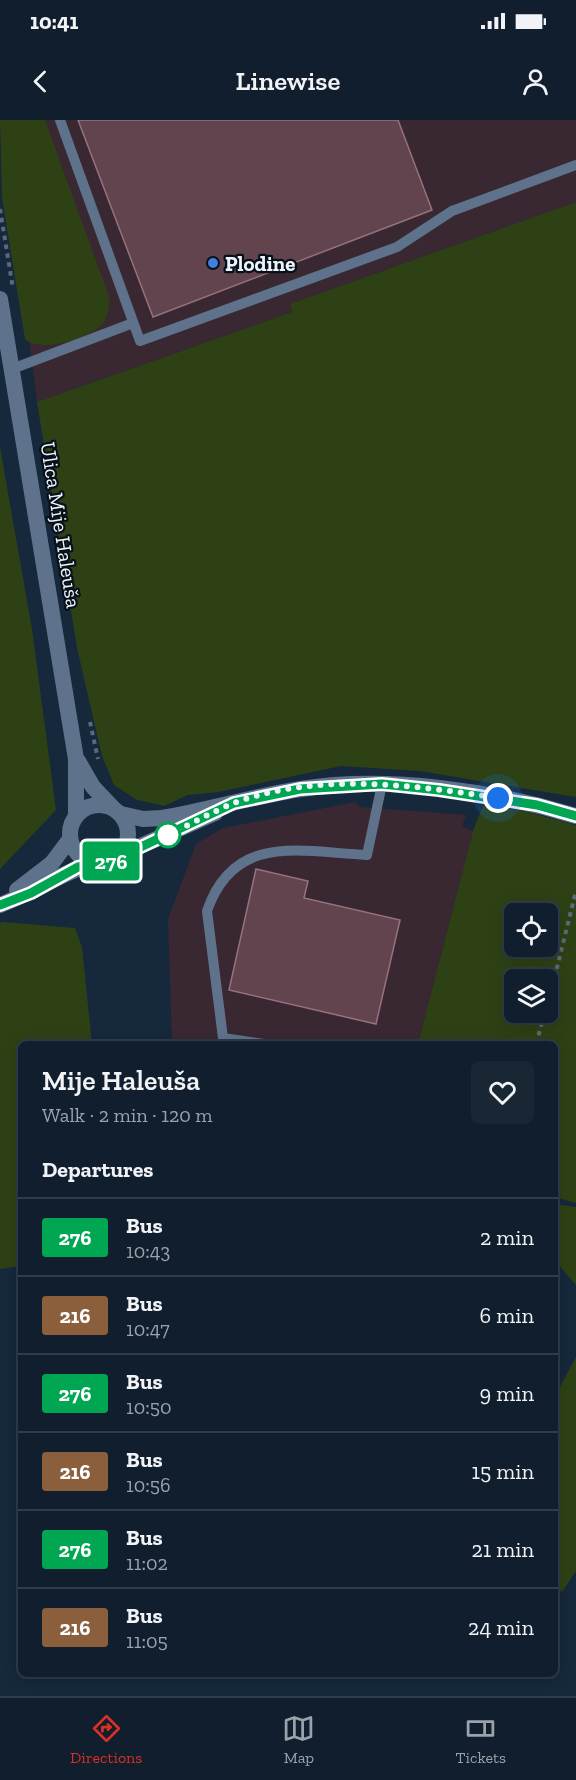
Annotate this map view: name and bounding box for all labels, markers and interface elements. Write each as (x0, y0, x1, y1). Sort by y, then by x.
text: 10:41 (30, 8, 78, 35)
icon: back (24, 65, 57, 98)
text: Linewise (236, 65, 340, 97)
icon: person (519, 65, 552, 98)
place label: Plodine (225, 251, 295, 276)
marker: Plodine (206, 256, 220, 270)
street label: Ulica Mije Haleuša (35, 440, 86, 610)
your location (483, 783, 513, 813)
unlabelled marker (155, 822, 181, 848)
line badge: 276 (76, 842, 146, 880)
text: 276 (95, 849, 127, 874)
map controls (504, 903, 558, 1023)
button: locate (504, 903, 558, 957)
button: layers (504, 969, 558, 1023)
button: heart (471, 1061, 534, 1124)
text: Mije Haleuša (42, 1064, 200, 1097)
text: Walk · 2 min · 120 m (42, 1103, 213, 1127)
text: Departures (42, 1156, 153, 1183)
text: Bus (126, 1212, 163, 1239)
text: 2 min (480, 1224, 534, 1251)
text: 276 (59, 1225, 91, 1250)
text: 10:43 (126, 1239, 170, 1263)
text: Bus (126, 1290, 163, 1317)
text: 6 min (480, 1302, 534, 1329)
text: 216 (59, 1303, 91, 1328)
text: 10:47 (126, 1317, 170, 1341)
text: Bus (126, 1368, 163, 1395)
text: 9 min (480, 1380, 534, 1407)
text: 276 (59, 1381, 91, 1406)
text: 10:50 (126, 1395, 171, 1419)
text: Bus (126, 1446, 163, 1473)
text: 15 min (472, 1458, 534, 1485)
text: 216 (59, 1459, 91, 1484)
text: 10:56 (126, 1473, 171, 1497)
text: Bus (126, 1524, 163, 1551)
text: 21 min (471, 1536, 534, 1563)
text: 276 (59, 1537, 91, 1562)
text: 11:02 (126, 1551, 168, 1575)
text: Bus (126, 1602, 163, 1629)
text: 24 min (468, 1614, 534, 1641)
text: 216 (59, 1615, 91, 1640)
text: 11:05 (126, 1629, 168, 1653)
tab: Directions (70, 1712, 142, 1767)
tab: Map (282, 1712, 315, 1767)
tab: Tickets (456, 1712, 506, 1767)

